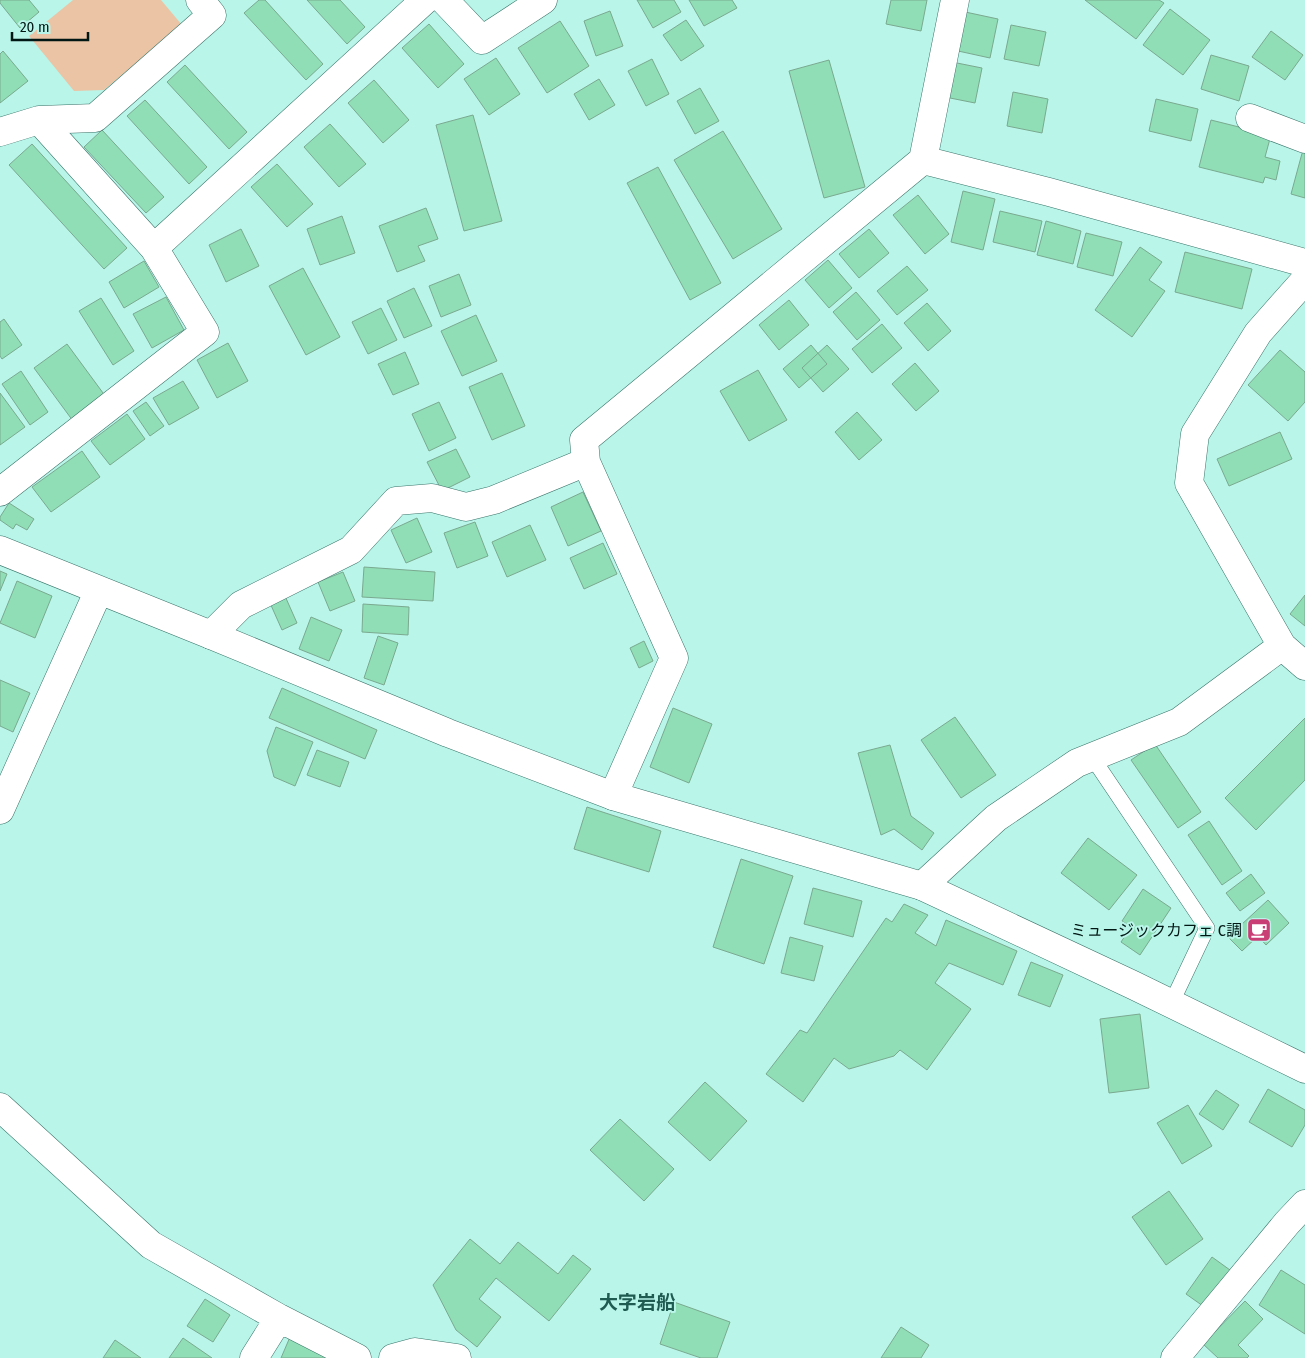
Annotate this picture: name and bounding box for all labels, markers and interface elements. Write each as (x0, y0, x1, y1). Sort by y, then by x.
scale bar (12, 10, 89, 42)
text: 20 m (20, 18, 50, 36)
cafe icon: ミュージックカフェ C調 (1246, 917, 1272, 943)
place label: ミュージックカフェ C調 (1070, 921, 1242, 940)
district label: 大字岩船 (599, 1291, 676, 1314)

